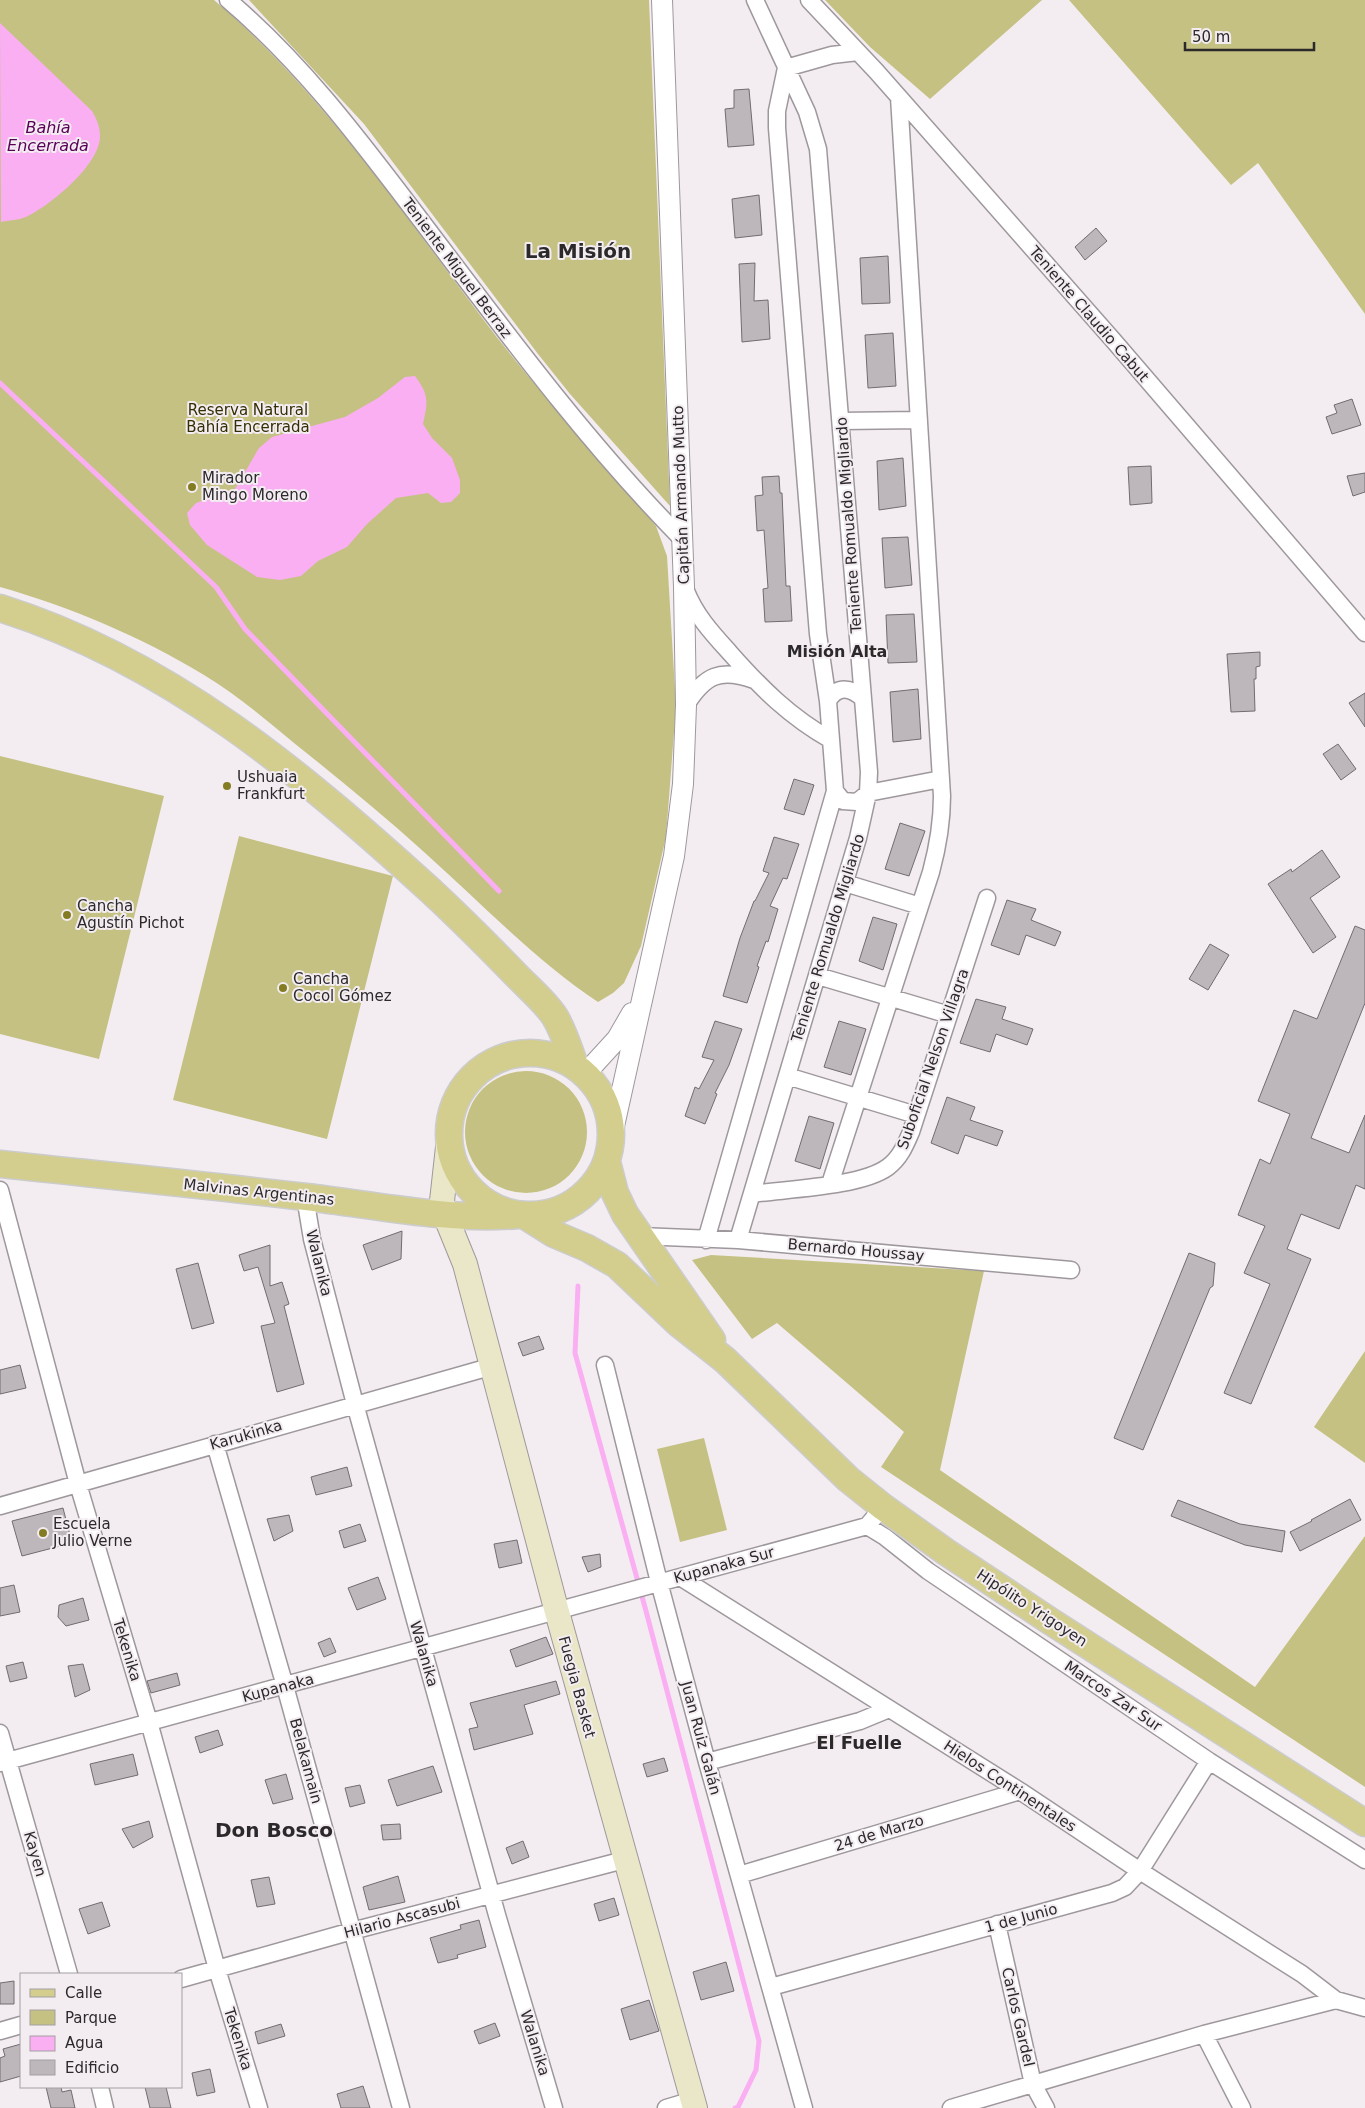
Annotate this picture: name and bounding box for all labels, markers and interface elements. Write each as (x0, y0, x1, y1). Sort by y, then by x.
scale bar (1185, 20, 1314, 52)
text: 50 m (1192, 28, 1230, 46)
water label: Bahía Encerrada (7, 118, 89, 155)
street label: Teniente Miguel Berraz (398, 193, 516, 342)
district label: La Misión (525, 239, 631, 263)
street label: Teniente Claudio Cabut (1025, 242, 1153, 386)
park label: Reserva Natural Bahía Encerrada (186, 401, 310, 436)
street label: Capitán Armando Mutto (669, 405, 693, 585)
street label: Teniente Romualdo Migliardo (832, 416, 866, 635)
place label: Mirador Mingo Moreno (202, 469, 308, 504)
marker: Mirador Mingo Moreno (186, 481, 198, 493)
district label: Misión Alta (787, 642, 887, 661)
place label: Ushuaia Frankfurt (237, 768, 305, 803)
marker: Ushuaia Frankfurt (221, 780, 233, 792)
street label: Teniente Romualdo Migliardo (787, 832, 868, 1045)
place label: Cancha Agustín Pichot (77, 897, 184, 932)
marker: Cancha Agustín Pichot (61, 909, 73, 921)
street label: Suboficial Nelson Villagra (894, 966, 972, 1152)
place label: Cancha Cocol Gómez (293, 970, 392, 1005)
marker: Cancha Cocol Gómez (277, 982, 289, 994)
street label: Malvinas Argentinas (183, 1175, 336, 1209)
street label: Walanika (302, 1228, 336, 1298)
street label: Bernardo Houssay (787, 1235, 925, 1265)
street label: Karukinka (208, 1416, 284, 1454)
place label: Escuela Julio Verne (52, 1515, 132, 1550)
marker: Escuela Julio Verne (37, 1527, 49, 1539)
street label: Kupanaka Sur (672, 1543, 777, 1587)
street label: Hipólito Yrigoyen (973, 1566, 1091, 1650)
street label: Tekenika (109, 1616, 145, 1683)
street label: Walanika (406, 1619, 442, 1689)
street label: Fuegia Basket (555, 1634, 599, 1740)
street label: Marcos Zar Sur (1061, 1657, 1166, 1736)
street label: Kupanaka (240, 1670, 316, 1706)
street label: Juan Ruiz Galán (677, 1678, 725, 1797)
street label: Belakamain (286, 1716, 326, 1806)
district label: El Fuelle (816, 1732, 902, 1753)
street label: Hielos Continentales (940, 1736, 1080, 1836)
street label: 24 de Marzo (832, 1811, 926, 1855)
district label: Don Bosco (215, 1818, 333, 1842)
street label: Kayen (20, 1829, 50, 1879)
street label: Hilario Ascasubi (342, 1894, 462, 1942)
street label: 1 de Junio (983, 1900, 1059, 1936)
street label: Carlos Gardel (998, 1966, 1038, 2068)
legend (20, 1973, 182, 2088)
text: Calle (65, 1984, 102, 2002)
street label: Tekenika (220, 2005, 256, 2072)
street label: Walanika (516, 2008, 554, 2078)
text: Parque (65, 2009, 117, 2027)
text: Agua (65, 2034, 103, 2052)
text: Edificio (65, 2059, 119, 2077)

